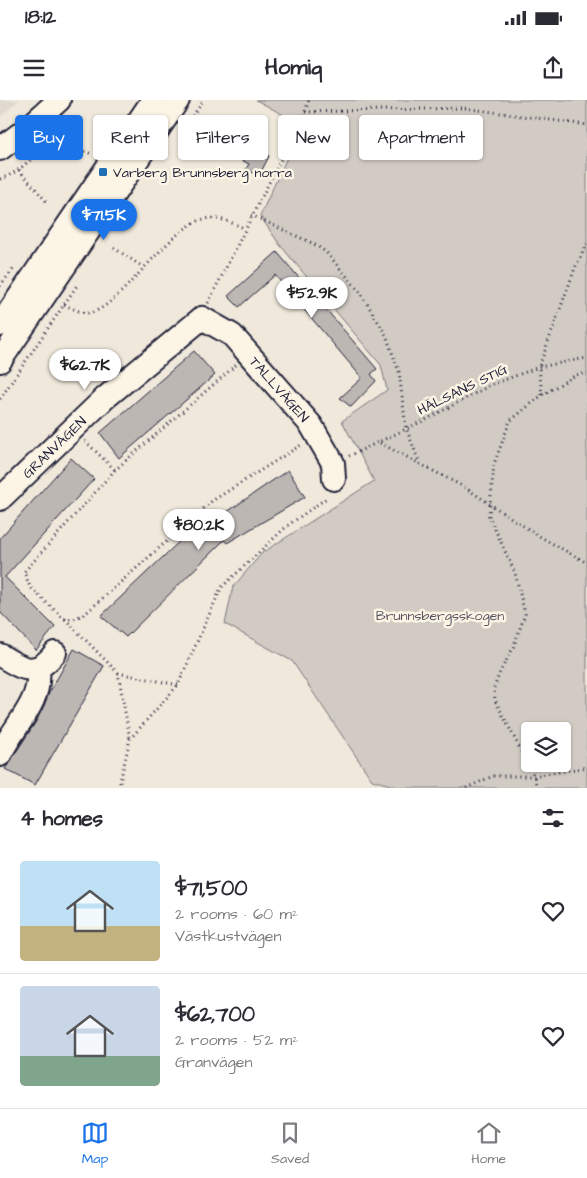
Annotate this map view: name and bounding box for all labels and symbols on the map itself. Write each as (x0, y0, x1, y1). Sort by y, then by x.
place label: Varberg Brunnsberg norra (113, 163, 292, 183)
marker: Varberg Brunnsberg norra (97, 166, 109, 178)
pin: $71.5K (63, 198, 145, 241)
pin: $52.9K (271, 276, 353, 319)
pin: $62.7K (44, 348, 126, 391)
street label: TALLVÄGEN (244, 353, 313, 427)
street label: HÄLSANS STIG (414, 359, 511, 420)
street label: GRANVÄGEN (18, 412, 91, 483)
pin: $80.2K (158, 508, 240, 551)
park label: Brunnsbergsskogen (376, 606, 504, 626)

